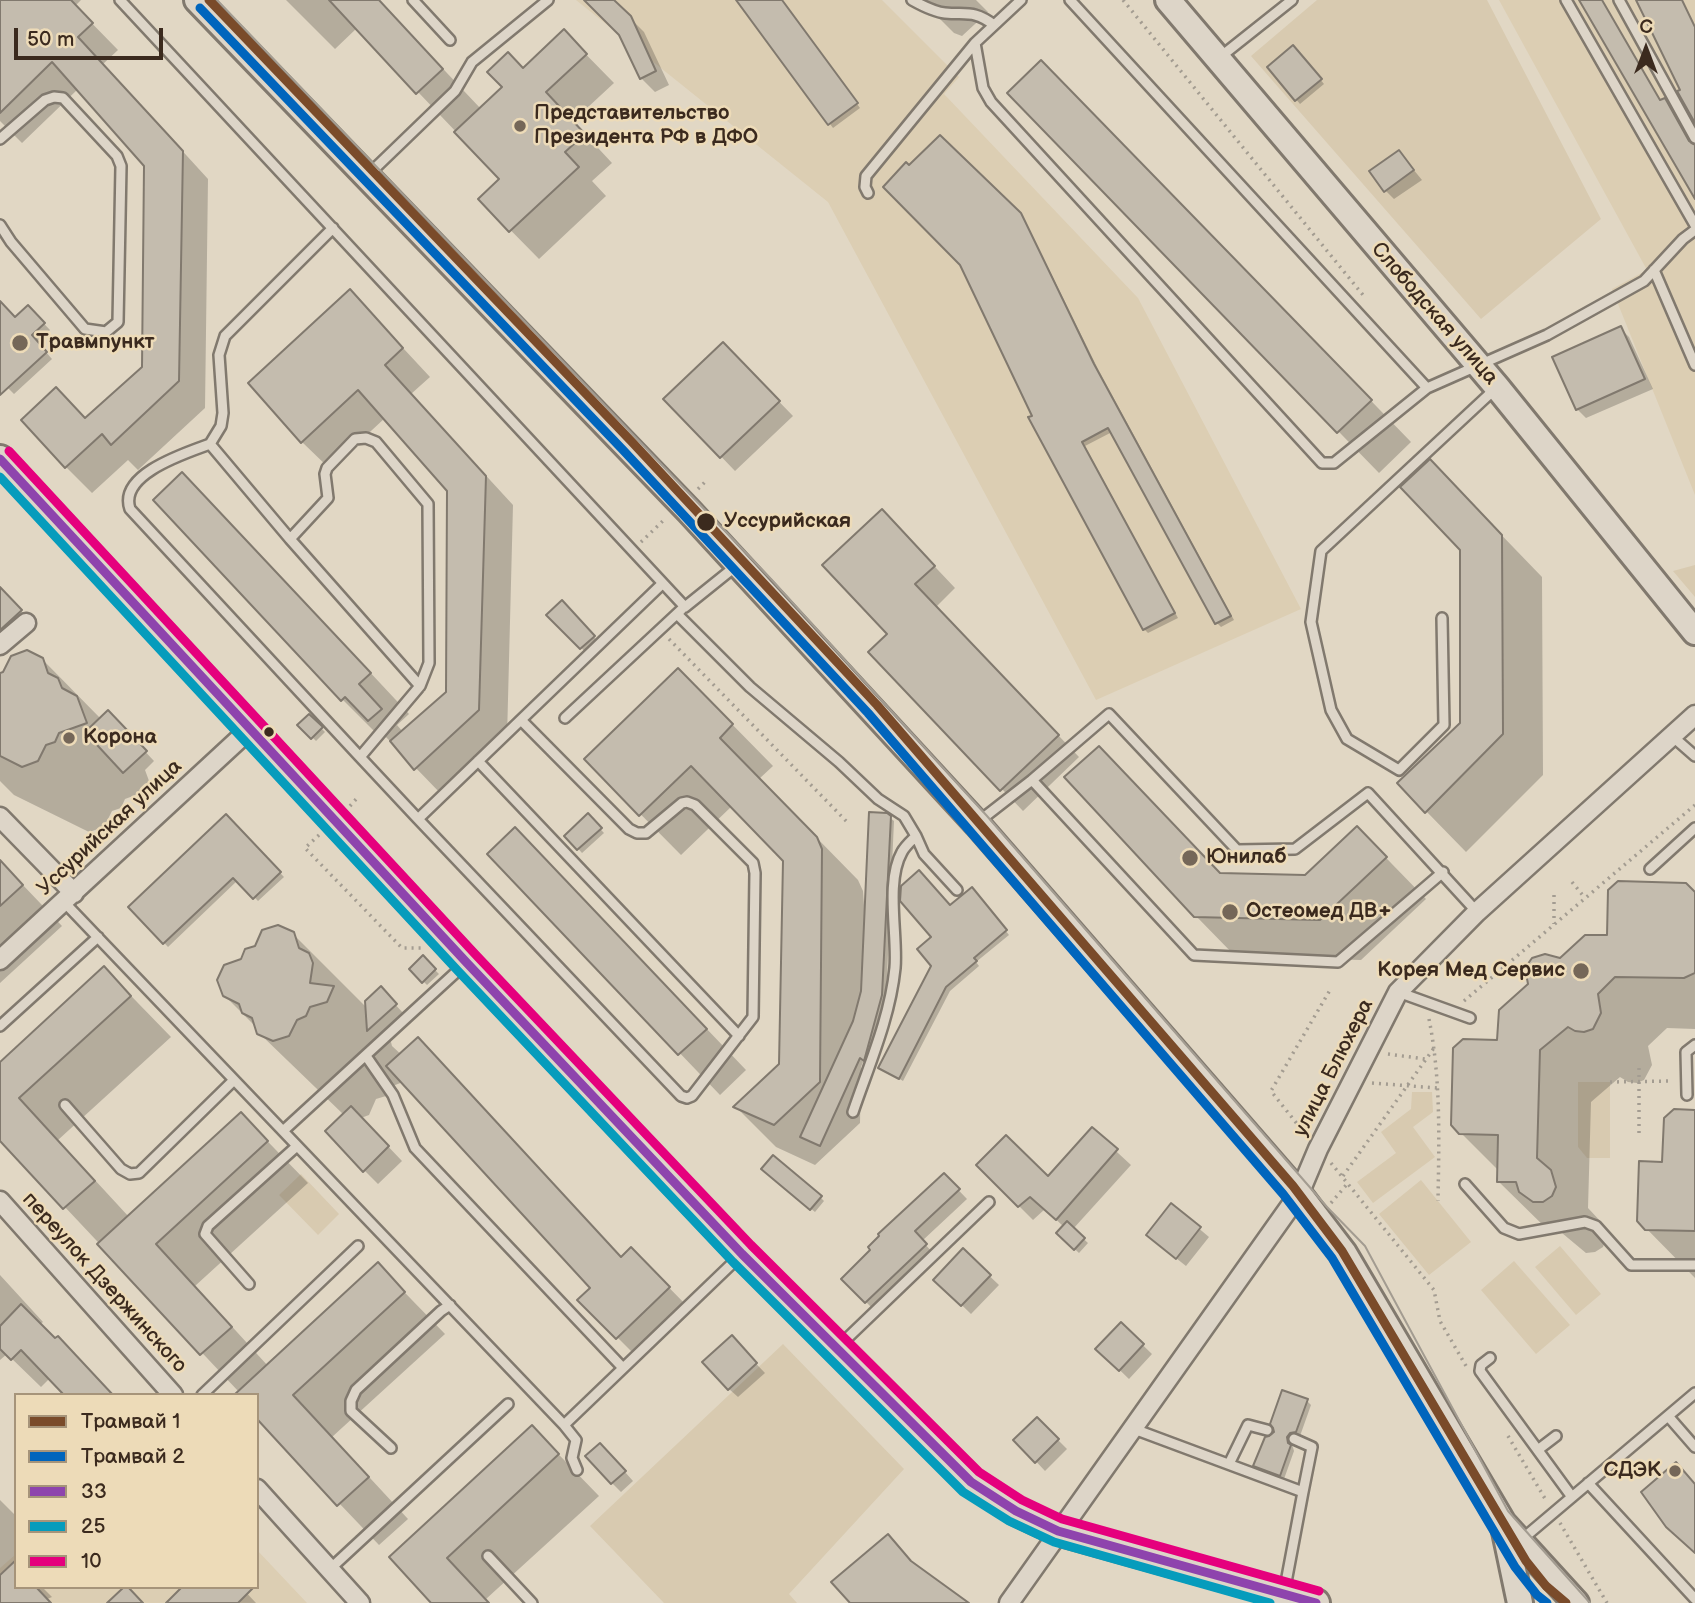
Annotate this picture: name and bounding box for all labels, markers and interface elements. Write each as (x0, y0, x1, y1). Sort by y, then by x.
scale bar (18, 14, 166, 58)
north arrow (1611, 14, 1681, 84)
text: С (1639, 16, 1653, 39)
text: 50 m (27, 27, 74, 52)
place label: Представительство Президента РФ в ДФО (534, 101, 758, 151)
marker: Представительство Президента РФ в ДФО (512, 118, 528, 134)
street label: Слободская улица (1365, 238, 1503, 390)
place label: Травмпункт (36, 330, 155, 356)
marker: Травмпункт (10, 333, 30, 353)
place label: Уссурийская (724, 509, 851, 535)
marker: Уссурийская (695, 511, 717, 533)
place label: Корона (83, 725, 157, 751)
unlabelled marker (262, 725, 276, 739)
marker: Корона (61, 730, 77, 746)
street label: Уссурийская улица (32, 754, 188, 902)
place label: Юнилаб (1206, 845, 1287, 871)
marker: Юнилаб (1180, 848, 1200, 868)
place label: Остеомед ДВ+ (1246, 899, 1393, 925)
marker: Остеомед ДВ+ (1220, 902, 1240, 922)
place label: Корея Мед Сервис (1377, 958, 1565, 984)
marker: Корея Мед Сервис (1571, 961, 1591, 981)
street label: улица Блюхера (1288, 995, 1380, 1141)
street label: переулок Дзержинского (16, 1188, 192, 1378)
legend (14, 1393, 259, 1589)
text: Трамвай 1 (81, 1409, 180, 1434)
text: Трамвай 2 (81, 1444, 185, 1469)
place label: СДЭК (1604, 1458, 1661, 1484)
marker: СДЭК (1667, 1463, 1683, 1479)
text: 33 (81, 1479, 107, 1504)
text: 25 (81, 1514, 105, 1539)
text: 10 (81, 1549, 101, 1574)

